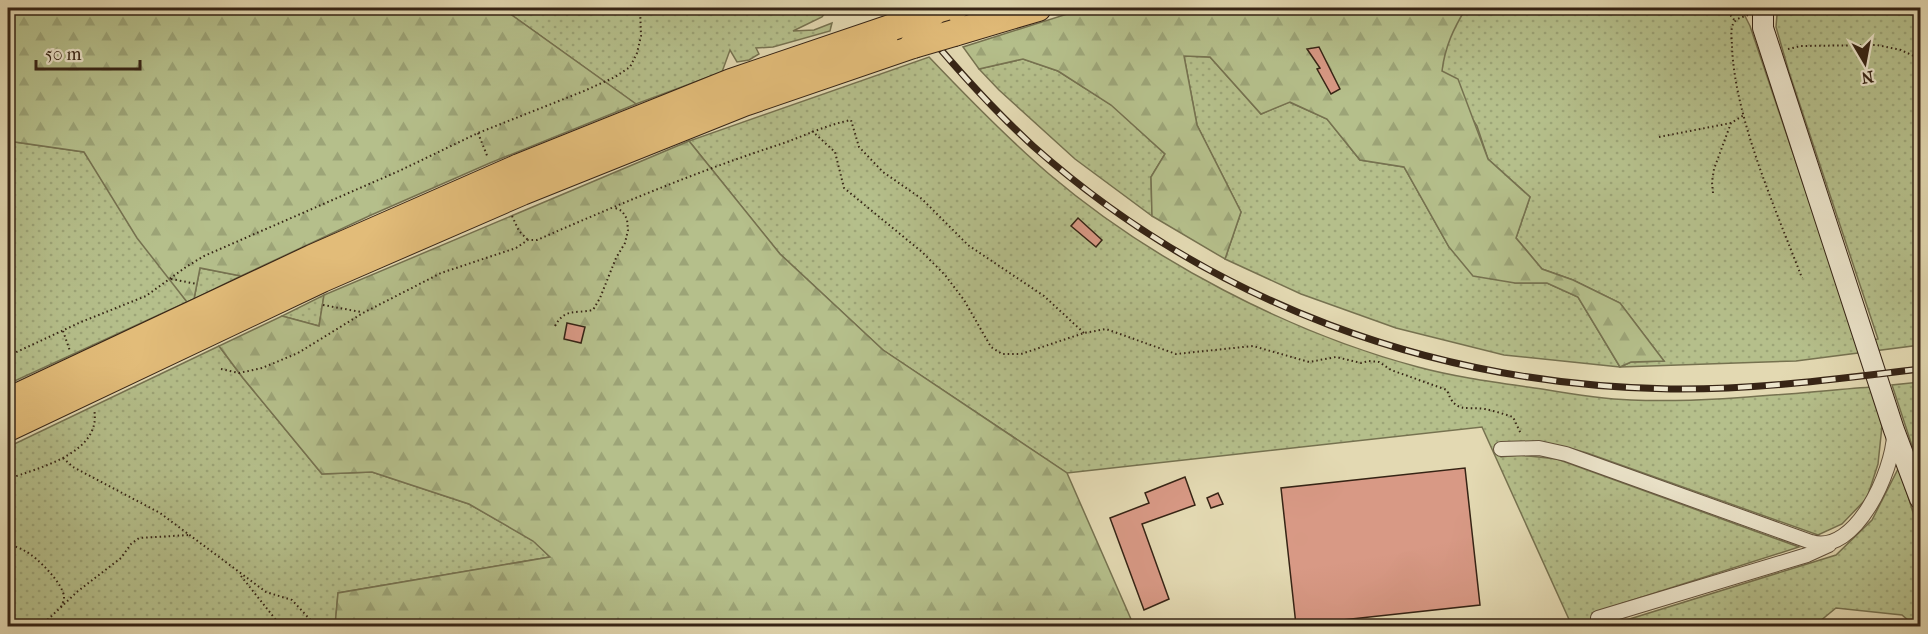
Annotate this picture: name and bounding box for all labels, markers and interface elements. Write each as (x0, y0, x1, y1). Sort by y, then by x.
scale bar (36, 33, 140, 71)
north arrow (1835, 33, 1895, 93)
text: 50 m (45, 44, 82, 65)
text: N (1859, 67, 1875, 88)

